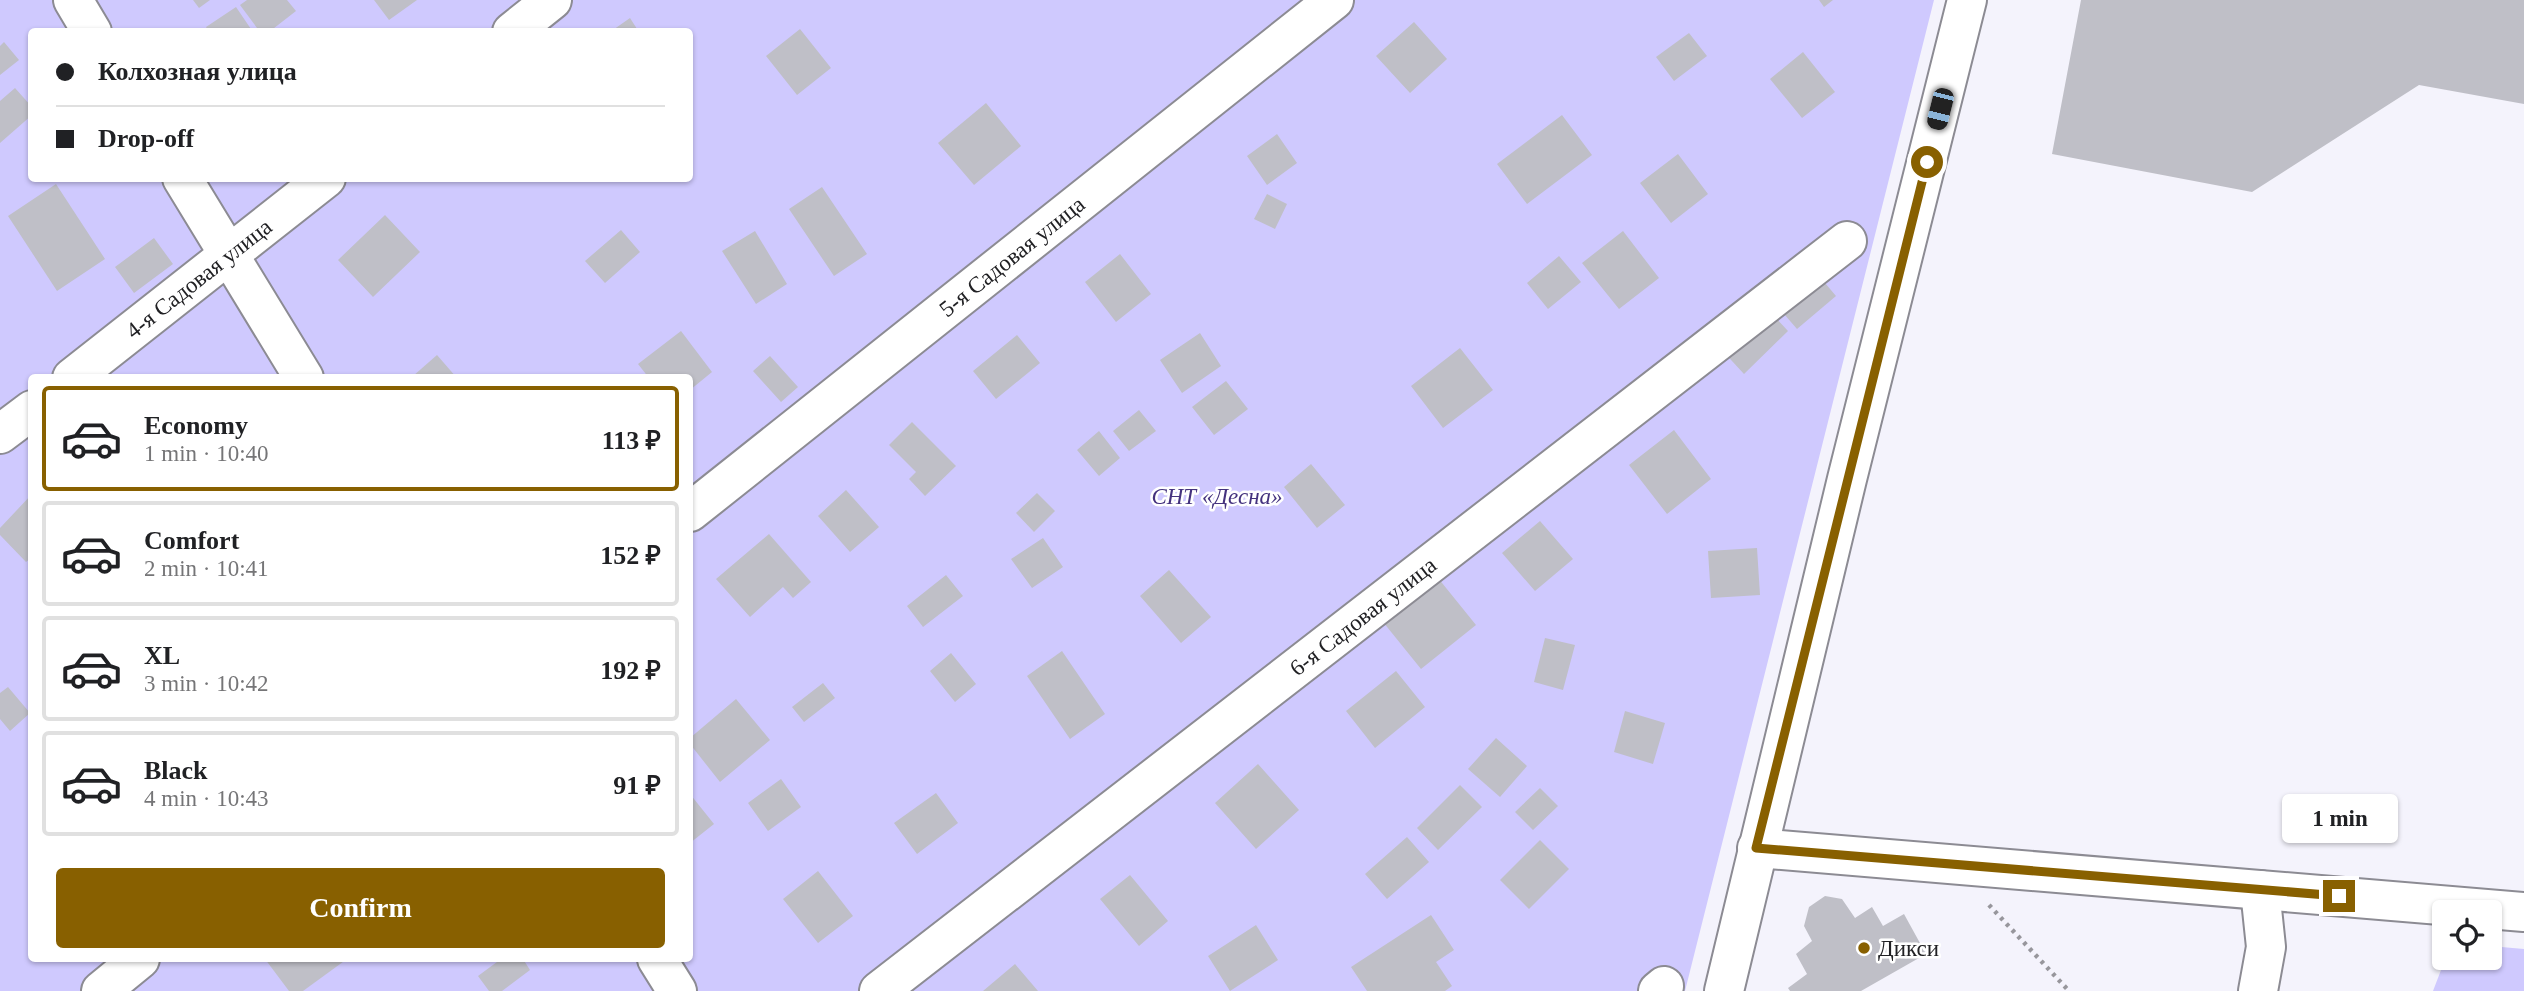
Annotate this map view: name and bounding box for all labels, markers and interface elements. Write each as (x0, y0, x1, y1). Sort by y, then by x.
text: Колхозная улица (98, 57, 297, 86)
car (1925, 86, 1956, 132)
text: Drop-off (98, 124, 194, 153)
route start (1911, 146, 1943, 178)
street label: 5-я Садовая улица (934, 191, 1089, 321)
street label: 4-я Садовая улица (121, 213, 276, 343)
icon: car (60, 407, 123, 470)
text: Economy (144, 411, 248, 440)
text: 113 ₽ (602, 426, 661, 455)
text: 1 min · 10:40 (144, 441, 269, 466)
park label: СНТ «Десна» (1151, 484, 1283, 509)
icon: car (60, 522, 123, 585)
text: Comfort (144, 526, 239, 555)
text: 152 ₽ (600, 541, 661, 570)
street label: 6-я Садовая улица (1285, 552, 1441, 681)
text: 2 min · 10:41 (144, 556, 269, 581)
icon: car (60, 637, 123, 700)
text: XL (144, 641, 180, 670)
text: 192 ₽ (600, 656, 661, 685)
text: 3 min · 10:42 (144, 671, 269, 696)
icon: car (60, 752, 123, 815)
text: Black (144, 756, 208, 785)
text: 91 ₽ (613, 771, 661, 800)
text: 4 min · 10:43 (144, 786, 269, 811)
callout: 1 min (2281, 794, 2397, 844)
text: 1 min (2312, 806, 2368, 831)
button: Confirm (56, 868, 665, 948)
route end (2323, 880, 2355, 912)
map controls (2432, 900, 2502, 970)
button: locate (2432, 900, 2502, 970)
place label: Дикси (1878, 936, 1939, 961)
marker: Дикси (1856, 940, 1872, 956)

